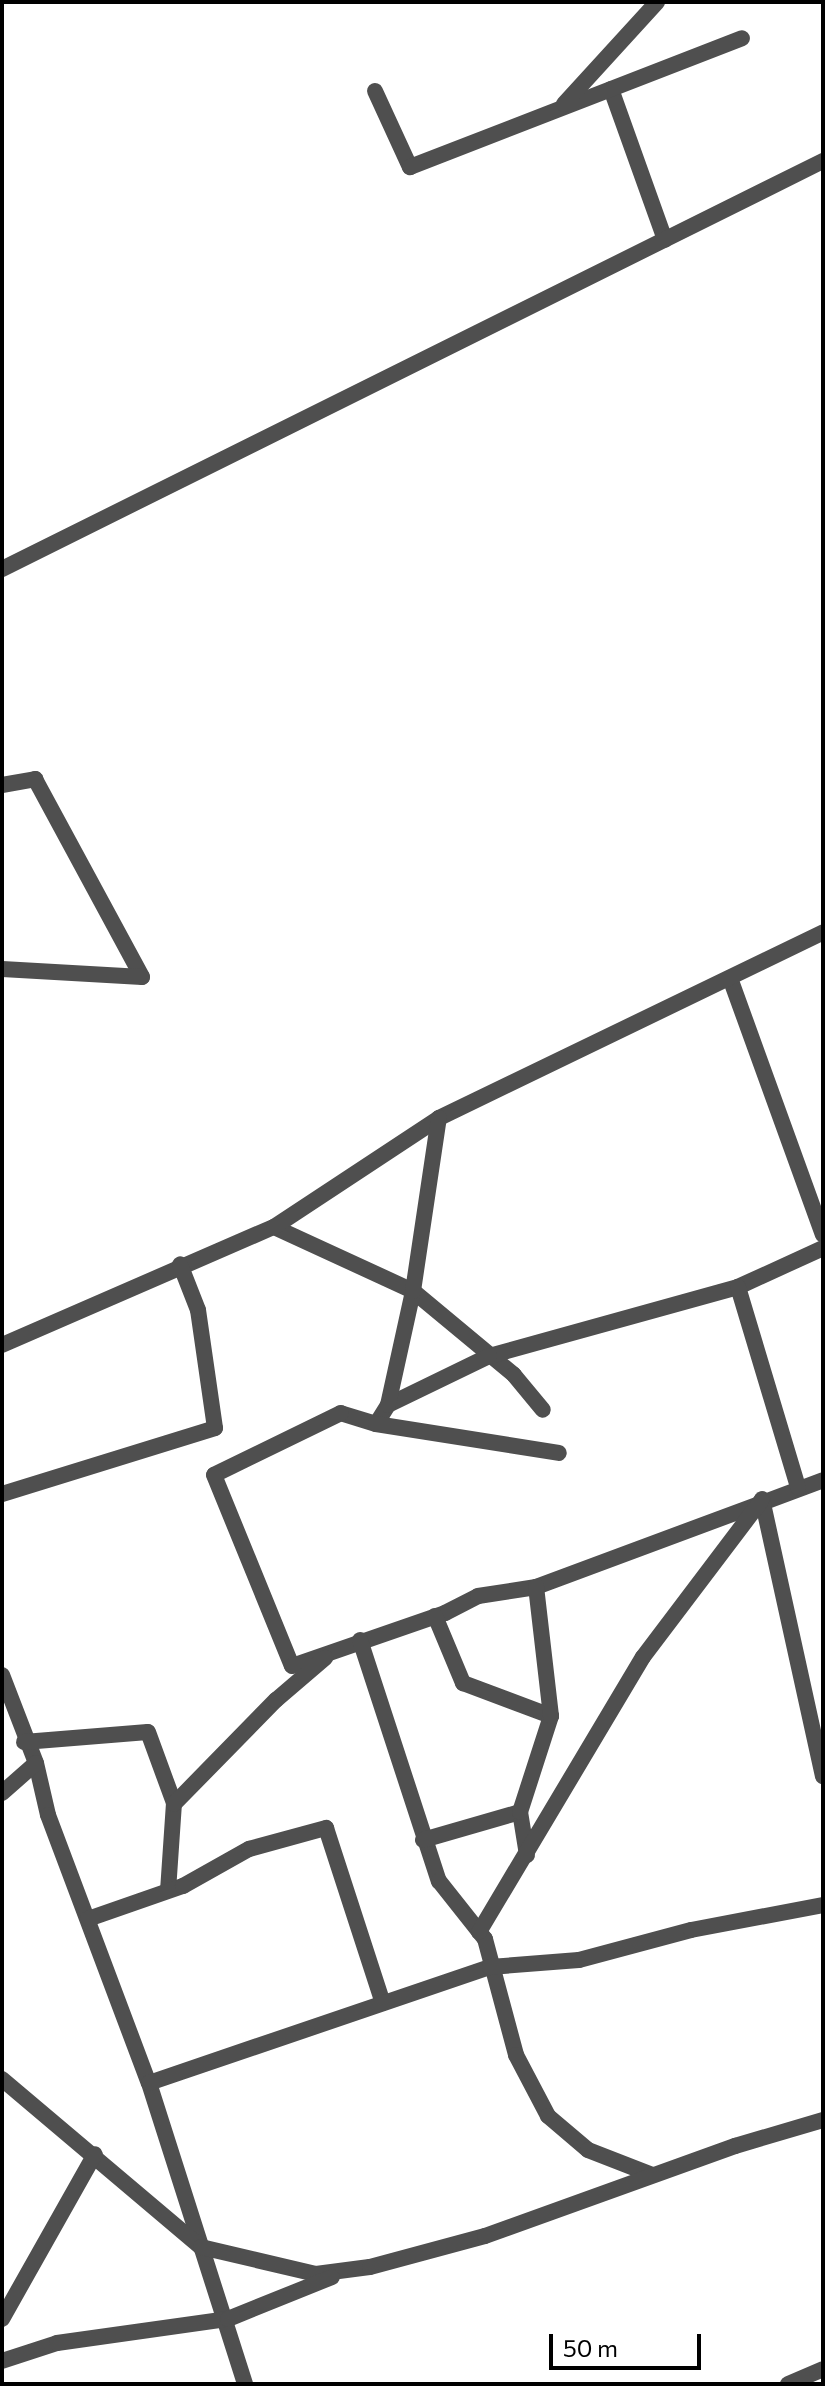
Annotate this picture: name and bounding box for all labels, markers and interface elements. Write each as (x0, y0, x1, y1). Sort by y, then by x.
scale bar (553, 2318, 705, 2368)
text: 50 m (563, 2333, 618, 2362)

